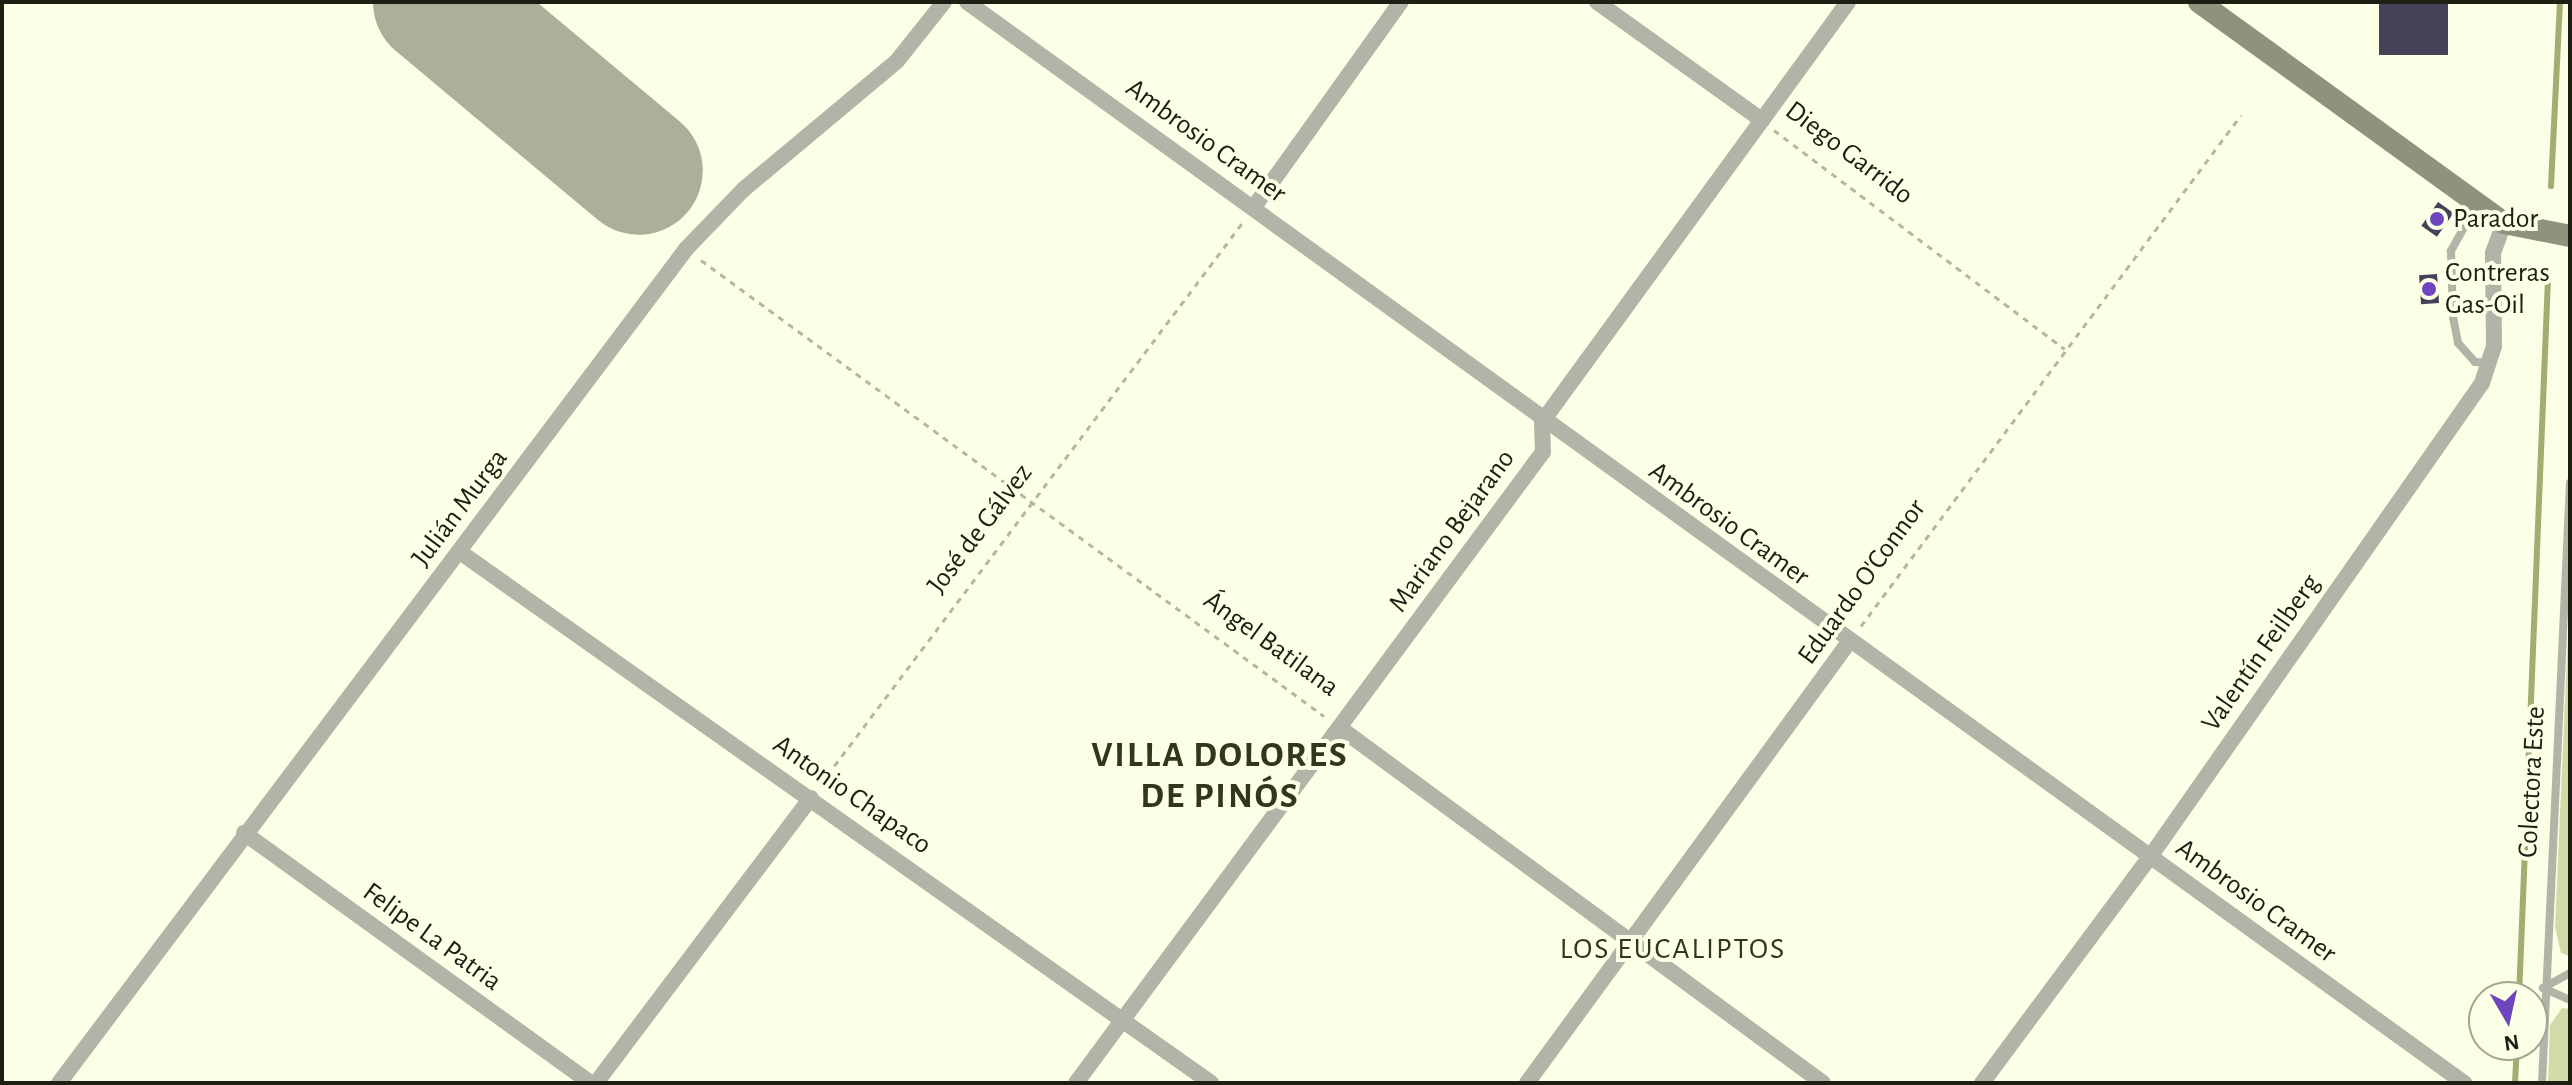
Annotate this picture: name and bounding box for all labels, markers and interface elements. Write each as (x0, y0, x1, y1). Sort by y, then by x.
street label: Ambrosio Cramer (1119, 71, 1293, 211)
street label: Diego Garrido (1778, 94, 1920, 212)
place label: Parador (2453, 202, 2538, 236)
marker: Parador (2428, 210, 2446, 228)
place label: Contreras Gas-Oil (2445, 256, 2550, 322)
marker: Contreras Gas-Oil (2420, 280, 2438, 298)
street label: Julián Murga (405, 442, 515, 574)
street label: Mariano Bejarano (1382, 443, 1522, 619)
street label: Ambrosio Cramer (1642, 454, 1816, 594)
street label: José de Gálvez (920, 457, 1040, 601)
street label: Eduardo O'Connor (1791, 493, 1933, 671)
street label: Valentín Feilberg (2194, 568, 2328, 738)
street label: Ángel Batilana (1197, 584, 1345, 704)
street label: Colectora Este (2511, 705, 2553, 859)
street label: Antonio Chapaco (766, 728, 938, 862)
district label: VILLA DOLORES DE PINÓS (1091, 733, 1349, 818)
street label: Ambrosio Cramer (2169, 831, 2343, 971)
street label: Felipe La Patria (356, 875, 508, 999)
district label: LOS EUCALIPTOS (1560, 931, 1786, 967)
north arrow (2468, 981, 2548, 1061)
text: N (2502, 1031, 2521, 1055)

